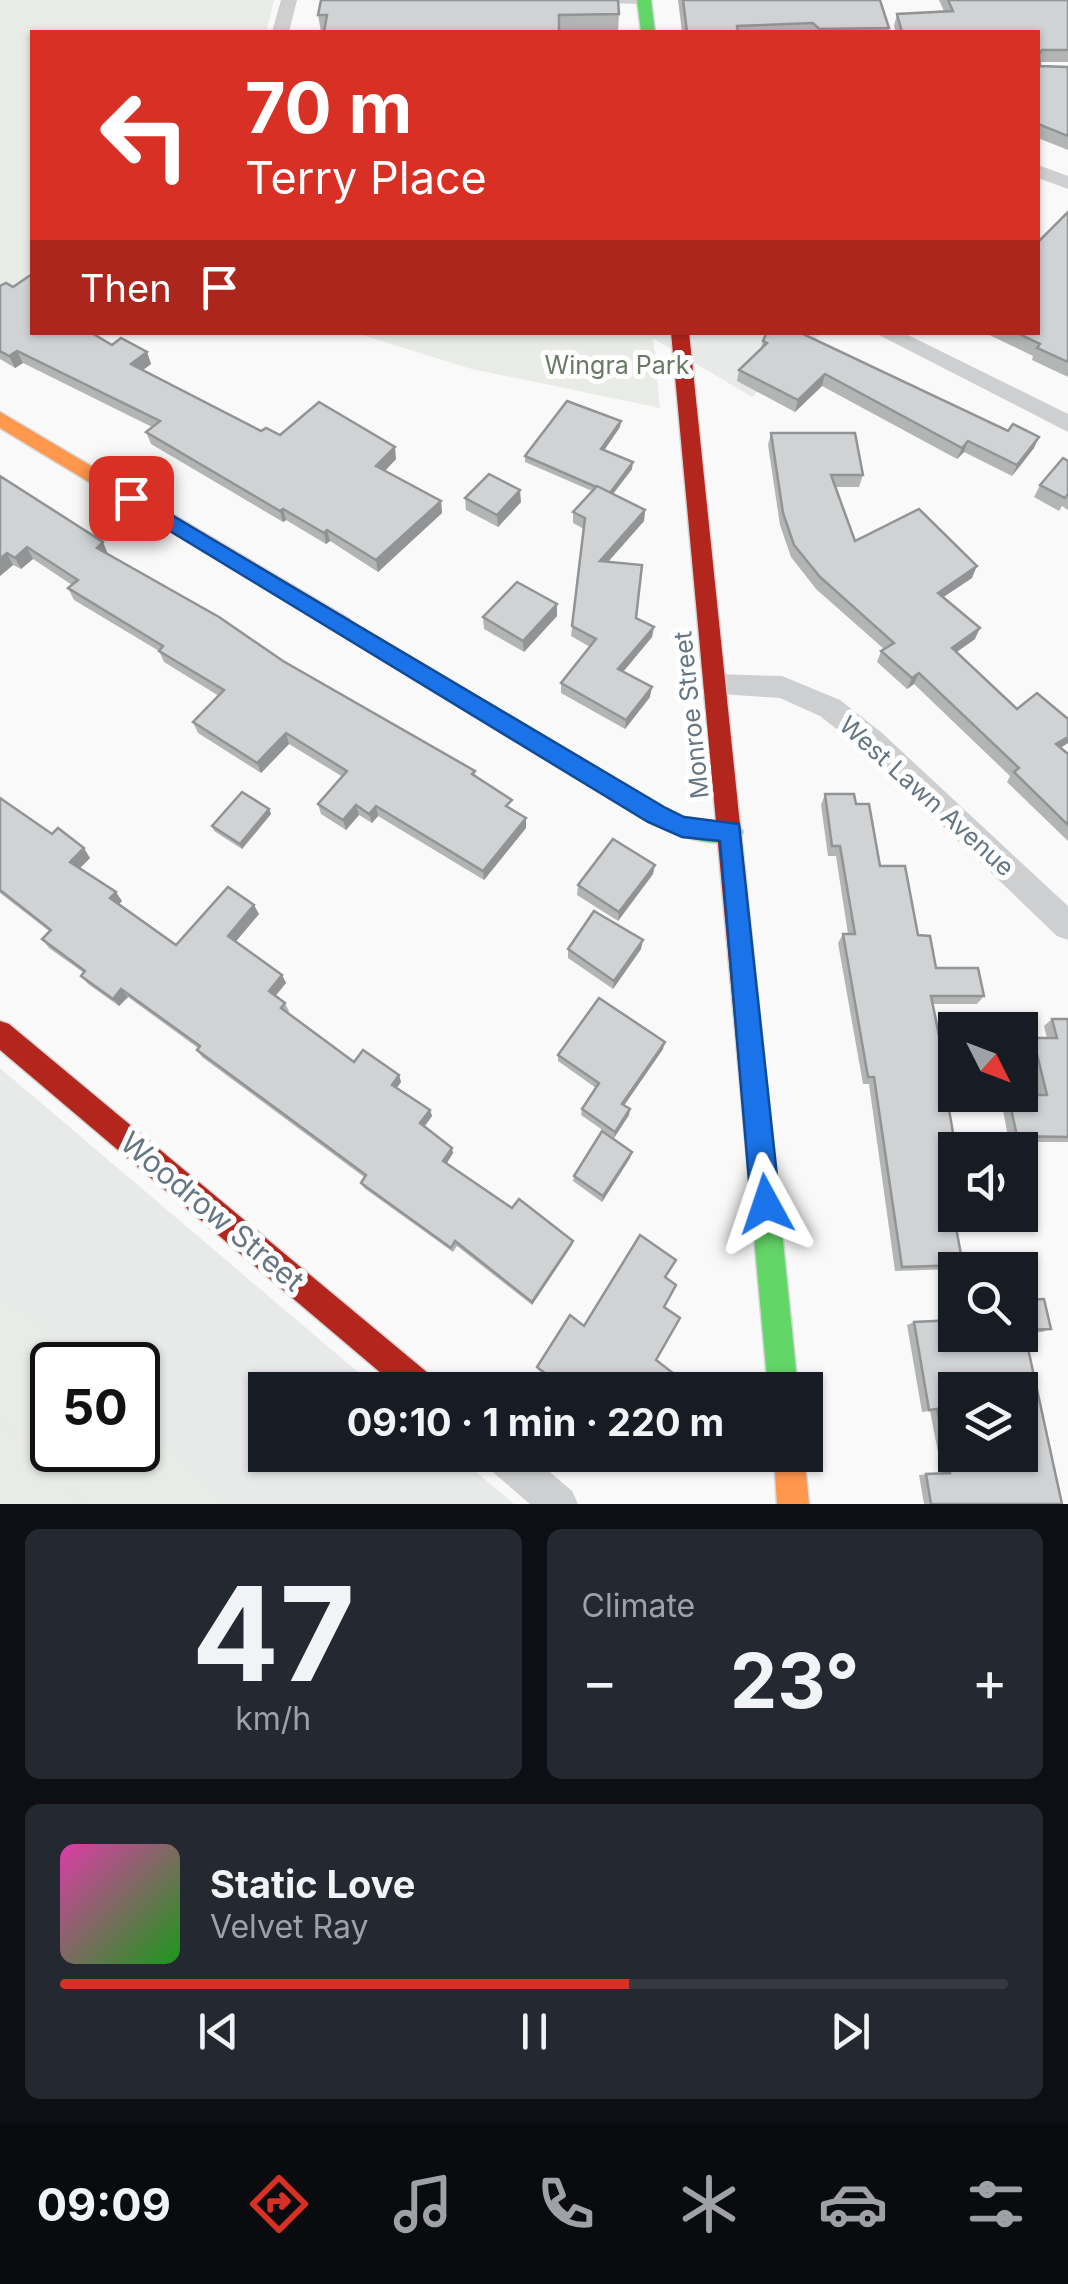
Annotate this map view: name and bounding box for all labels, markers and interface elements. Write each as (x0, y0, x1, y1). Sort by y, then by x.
text: 70 m (245, 65, 412, 150)
icon: left (80, 70, 210, 200)
text: Terry Place (245, 150, 487, 205)
icon: arrive (192, 260, 247, 315)
text: Then (80, 265, 172, 311)
park label: Wingra Park (545, 350, 690, 380)
pin (89, 456, 174, 541)
icon: arrive (104, 471, 159, 526)
street label: Monroe Street (667, 630, 715, 800)
street label: West Lawn Avenue (834, 710, 1020, 882)
north arrow (938, 1012, 1038, 1112)
map controls (938, 1012, 1038, 1472)
street label: Woodrow Street (114, 1124, 312, 1299)
button: sound (938, 1132, 1038, 1232)
position arrow (714, 1152, 818, 1256)
button: search (938, 1252, 1038, 1352)
speed limit sign: 50 (30, 1342, 160, 1472)
button: layers (938, 1372, 1038, 1472)
text: 09:10 · 1 min · 220 m (347, 1399, 724, 1445)
text: 47 (191, 1555, 355, 1712)
text: Climate (582, 1586, 695, 1625)
text: 23° (730, 1635, 860, 1726)
text: − (582, 1648, 618, 1714)
text: + (972, 1648, 1008, 1714)
text: km/h (235, 1699, 311, 1738)
text: Static Love (210, 1861, 415, 1907)
text: Velvet Ray (210, 1907, 368, 1946)
icon: previous (191, 2004, 246, 2059)
icon: pause (507, 2004, 562, 2059)
icon: next (823, 2004, 878, 2059)
icon: directions (244, 2169, 314, 2239)
icon: music (388, 2169, 458, 2239)
icon: phone (531, 2169, 601, 2239)
icon: climate (674, 2169, 744, 2239)
icon: car (818, 2169, 888, 2239)
icon: filters (961, 2169, 1031, 2239)
text: 09:09 (37, 2177, 171, 2232)

